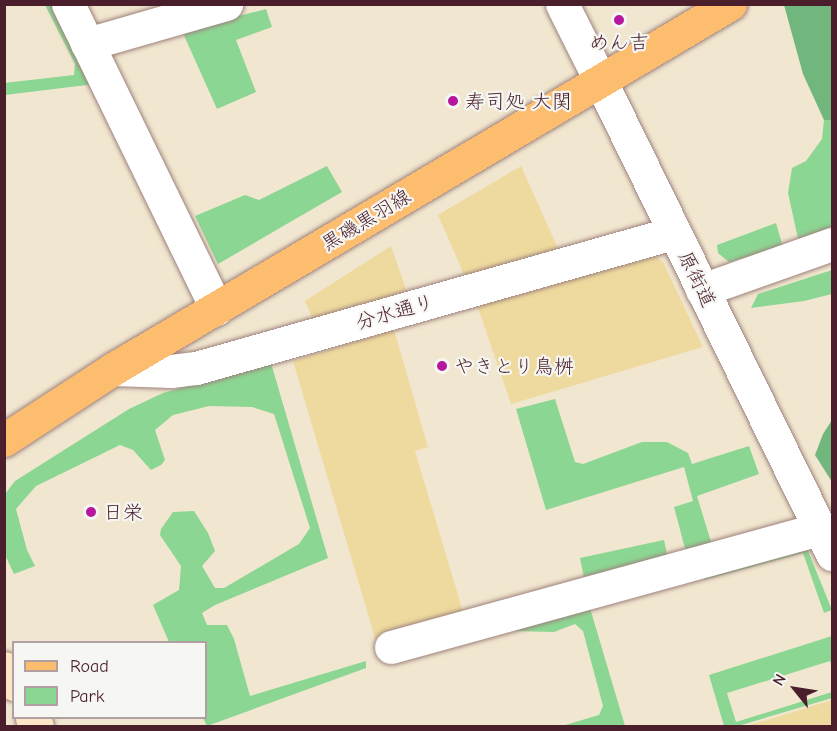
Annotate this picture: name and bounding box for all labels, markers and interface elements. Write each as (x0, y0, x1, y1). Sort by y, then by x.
marker: めん吉 (612, 13, 626, 27)
place label: めん吉 (589, 30, 649, 54)
place label: 寿司処 大関 (465, 89, 572, 113)
marker: 寿司処 大関 (446, 94, 460, 108)
street label: 黒磯黒羽線 (317, 184, 415, 256)
street label: 原街道 (673, 247, 721, 311)
street label: 分水通り (353, 289, 437, 335)
place label: やきとり鳥桝 (454, 354, 574, 378)
marker: やきとり鳥桝 (435, 359, 449, 373)
place label: 日栄 (103, 500, 143, 524)
marker: 日栄 (84, 505, 98, 519)
legend (12, 641, 207, 719)
text: Road (70, 656, 109, 677)
north arrow (765, 659, 825, 719)
text: N (769, 671, 790, 689)
text: Park (70, 686, 104, 707)

